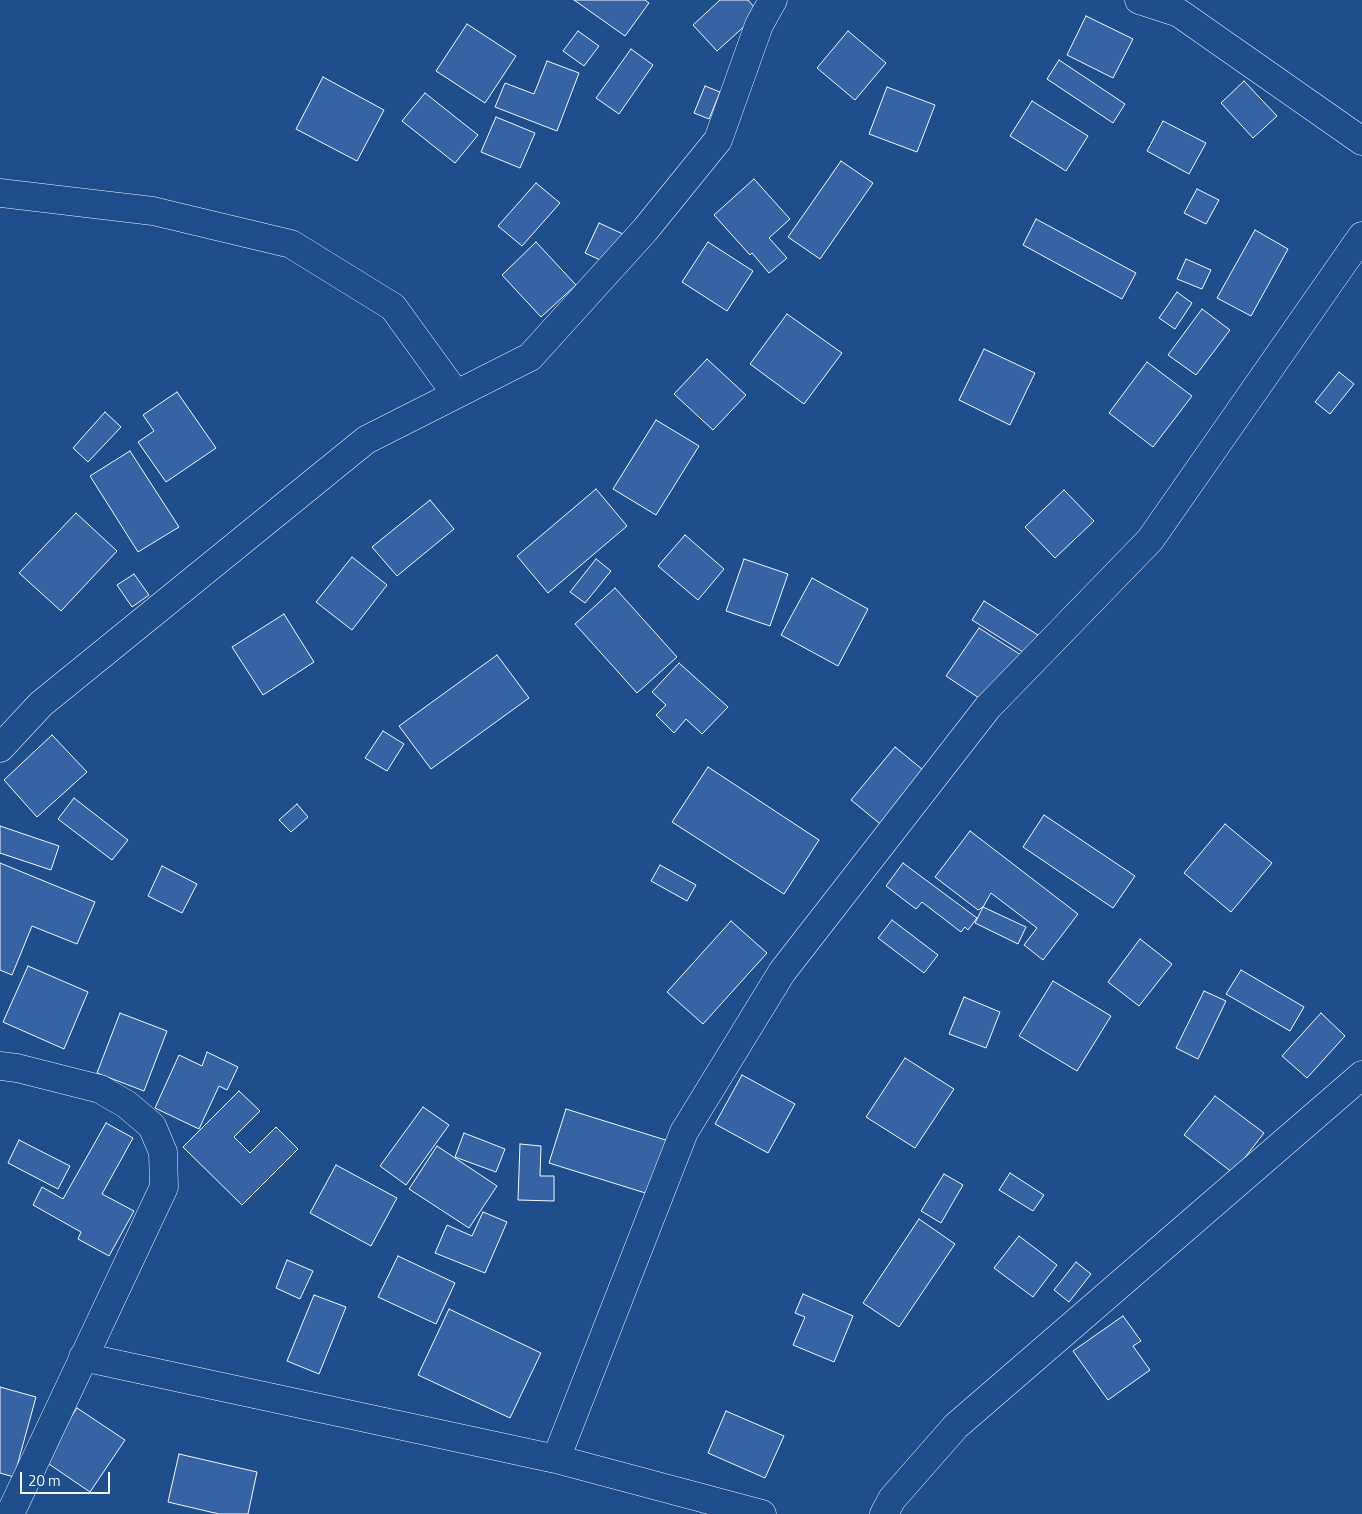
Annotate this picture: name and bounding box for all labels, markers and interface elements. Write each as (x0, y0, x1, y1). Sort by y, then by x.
scale bar (22, 1462, 112, 1494)
text: 20 m (28, 1469, 61, 1492)

